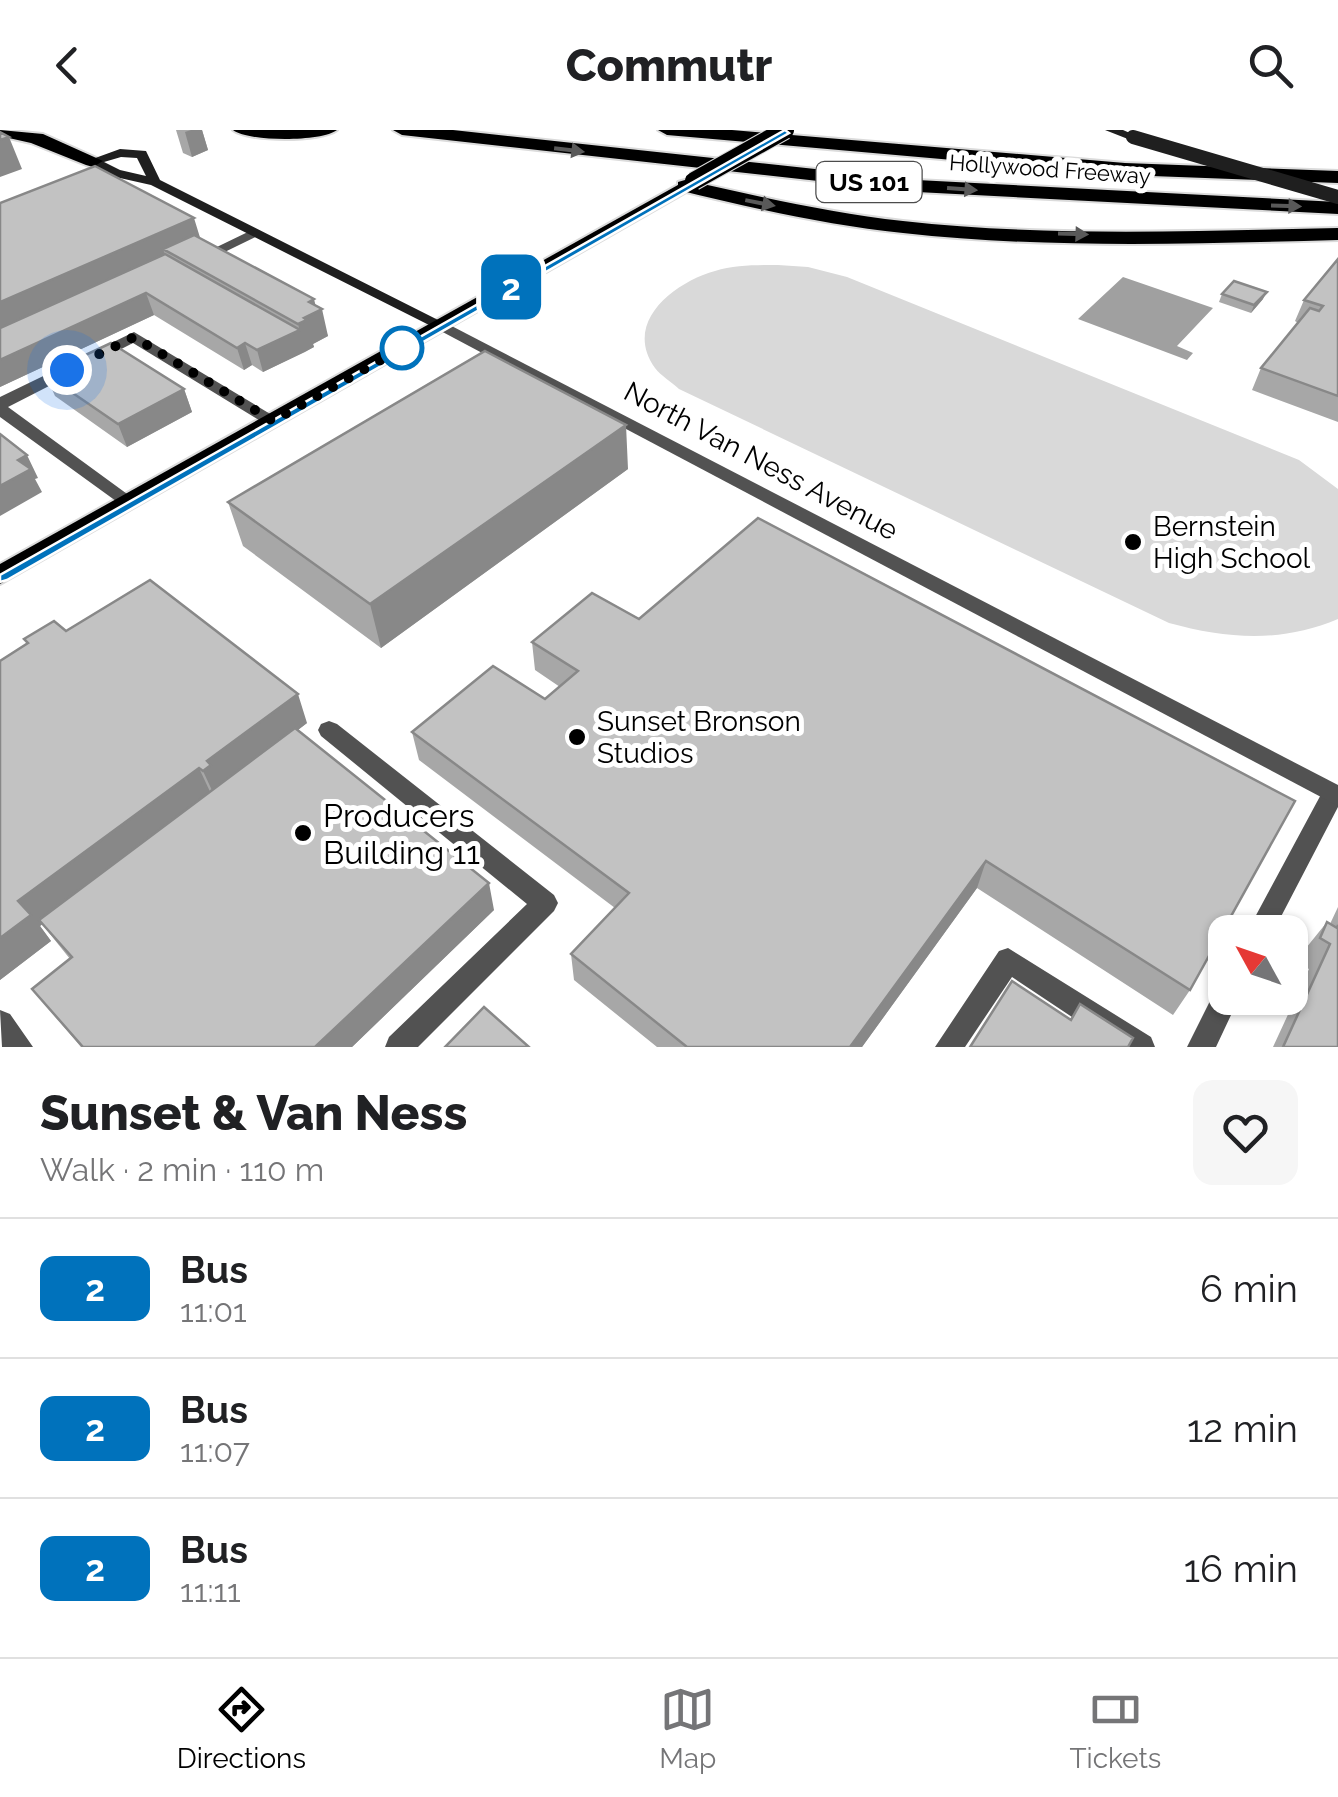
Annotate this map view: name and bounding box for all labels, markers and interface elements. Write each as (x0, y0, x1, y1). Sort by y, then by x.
icon: back (40, 38, 95, 93)
icon: search (1243, 38, 1298, 93)
text: Commutr (566, 39, 772, 92)
one-way arrow (553, 142, 585, 158)
street label: Hollywood Freeway (948, 149, 1152, 189)
road number: US 101 (816, 162, 922, 202)
one-way arrow (946, 181, 978, 197)
one-way arrow (745, 196, 776, 212)
one-way arrow (1271, 199, 1303, 215)
one-way arrow (1057, 227, 1089, 243)
line badge: 2 (478, 254, 544, 320)
text: 2 (501, 267, 521, 308)
unlabelled marker (381, 327, 423, 369)
your location (42, 345, 92, 395)
street label: North Van Ness Avenue (618, 375, 904, 547)
place label: Bernstein High School (1153, 510, 1311, 575)
marker: Bernstein High School (1122, 531, 1144, 553)
place label: Sunset Bronson Studios (597, 705, 801, 770)
marker: Sunset Bronson Studios (566, 726, 588, 748)
place label: Producers Building 11 (323, 797, 480, 871)
marker: Producers Building 11 (292, 822, 314, 844)
north arrow (1208, 915, 1308, 1015)
map controls (1208, 915, 1308, 1015)
button: heart (1193, 1080, 1298, 1185)
text: Sunset & Van Ness (40, 1085, 467, 1141)
text: Walk · 2 min · 110 m (40, 1151, 324, 1188)
text: Bus (180, 1247, 248, 1292)
text: 6 min (1200, 1266, 1298, 1311)
text: 2 (85, 1268, 105, 1309)
text: 11:01 (180, 1292, 247, 1329)
text: Bus (180, 1387, 248, 1432)
text: 12 min (1187, 1406, 1298, 1451)
text: 2 (85, 1408, 105, 1449)
text: 11:07 (180, 1432, 250, 1469)
text: Bus (180, 1527, 248, 1572)
text: 16 min (1184, 1546, 1298, 1591)
text: 2 (85, 1548, 105, 1589)
text: 11:11 (180, 1572, 241, 1609)
tab: Directions (177, 1682, 306, 1775)
tab: Map (659, 1682, 716, 1775)
tab: Tickets (1069, 1682, 1161, 1775)

